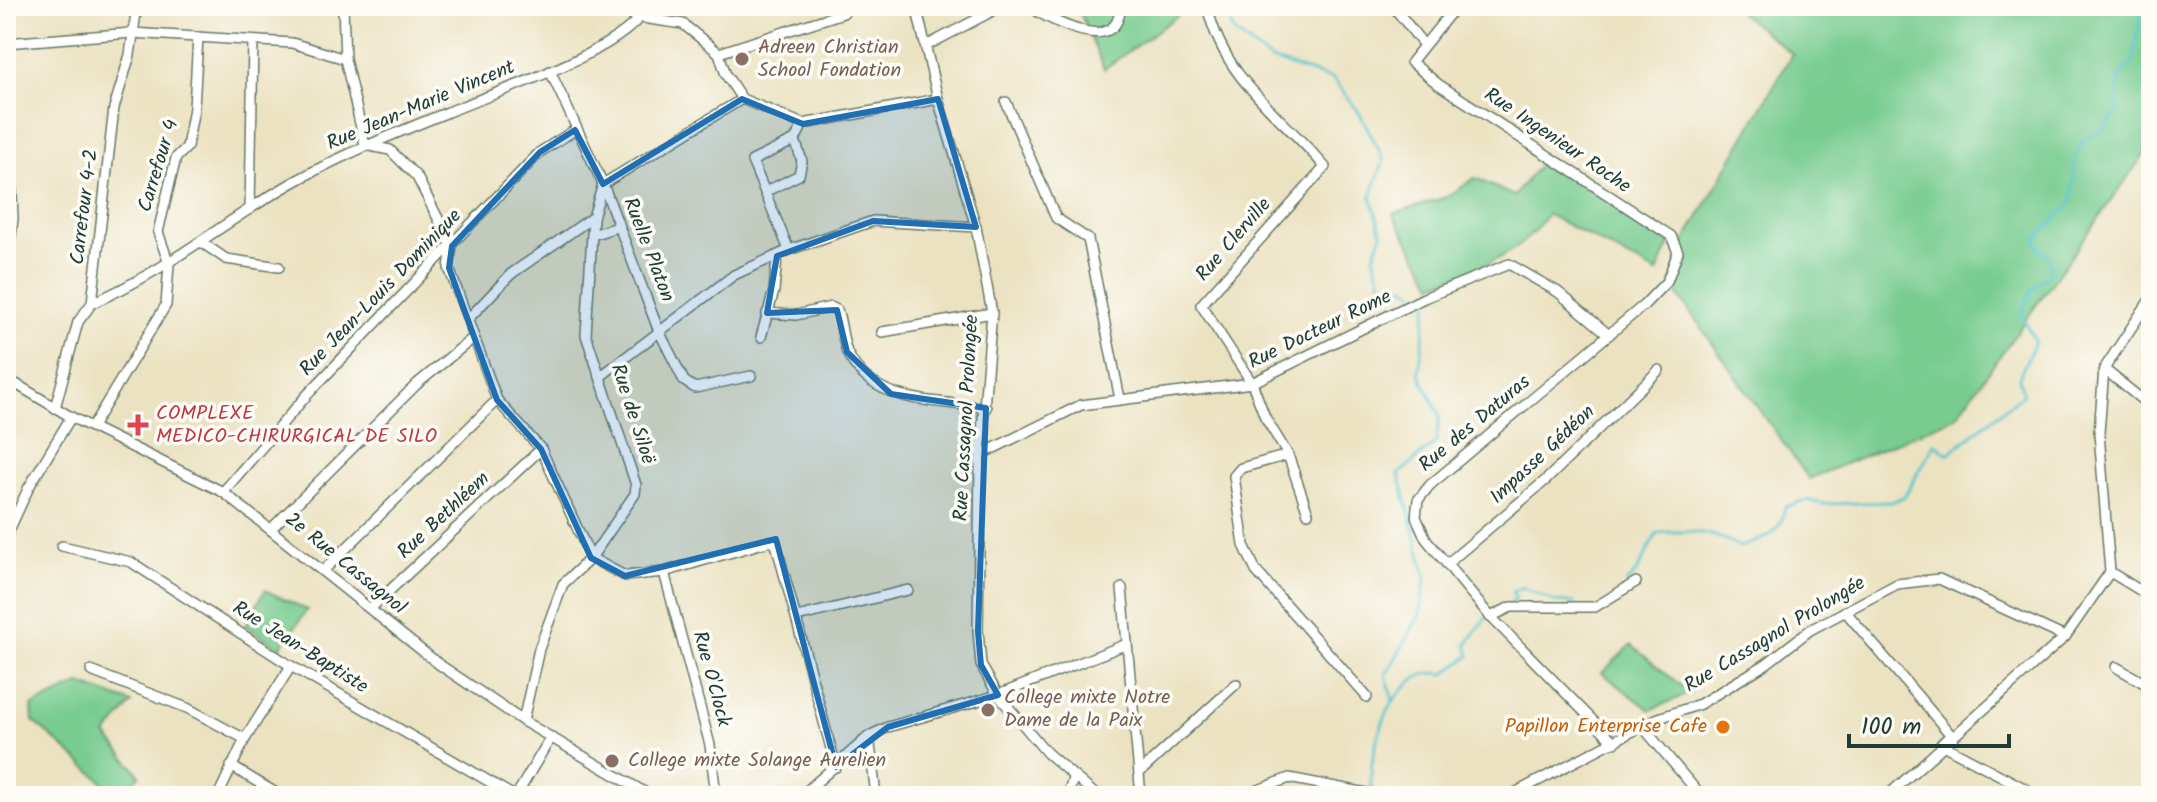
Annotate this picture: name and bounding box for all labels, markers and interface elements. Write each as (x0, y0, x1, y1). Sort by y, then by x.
place label: Adreen Christian School Fondation (758, 32, 901, 87)
marker: Adreen Christian School Fondation (733, 50, 751, 68)
street label: Rue Jean-Marie Vincent (322, 52, 520, 160)
street label: Rue Ingenieur Roche (1477, 80, 1637, 202)
street label: Carrefour 4 (130, 116, 188, 216)
street label: Carrefour 4-2 (62, 147, 108, 267)
street label: Rue Clerville (1188, 191, 1280, 289)
street label: Ruelle Platon (613, 193, 683, 307)
street label: Rue Jean-Louis Dominique (292, 202, 470, 384)
street label: Rue Docteur Rome (1243, 281, 1397, 379)
street label: Rue Cassagnol Prolongée (946, 314, 988, 522)
street label: Rue de Siloë (601, 360, 663, 468)
street label: Rue des Daturas (1412, 367, 1539, 481)
street label: Impasse Gédéon (1483, 397, 1603, 513)
place label: COMPLEXE MEDICO-CHIRURGICAL DE SILO (156, 398, 437, 453)
marker: COMPLEXE MEDICO-CHIRURGICAL DE SILO (127, 414, 149, 436)
street label: Rue Bethléem (390, 464, 498, 568)
street label: 2e Rue Cassagnol (277, 505, 413, 623)
street label: Rue Cassagnol Prolongée (1678, 568, 1872, 702)
street label: Rue Jean-Baptiste (226, 593, 374, 703)
street label: Rue O'Clock (683, 628, 739, 731)
place label: College mixte Notre Dame de la Paix (1004, 682, 1170, 737)
scale bar (1849, 698, 2009, 748)
marker: College mixte Notre Dame de la Paix (979, 701, 997, 719)
text: 100 m (1861, 708, 1921, 747)
place label: Papillon Enterprise Cafe (1505, 711, 1707, 743)
marker: Papillon Enterprise Cafe (1714, 718, 1732, 736)
place label: College mixte Solange Aurelien (628, 745, 886, 777)
marker: College mixte Solange Aurelien (603, 752, 621, 770)

